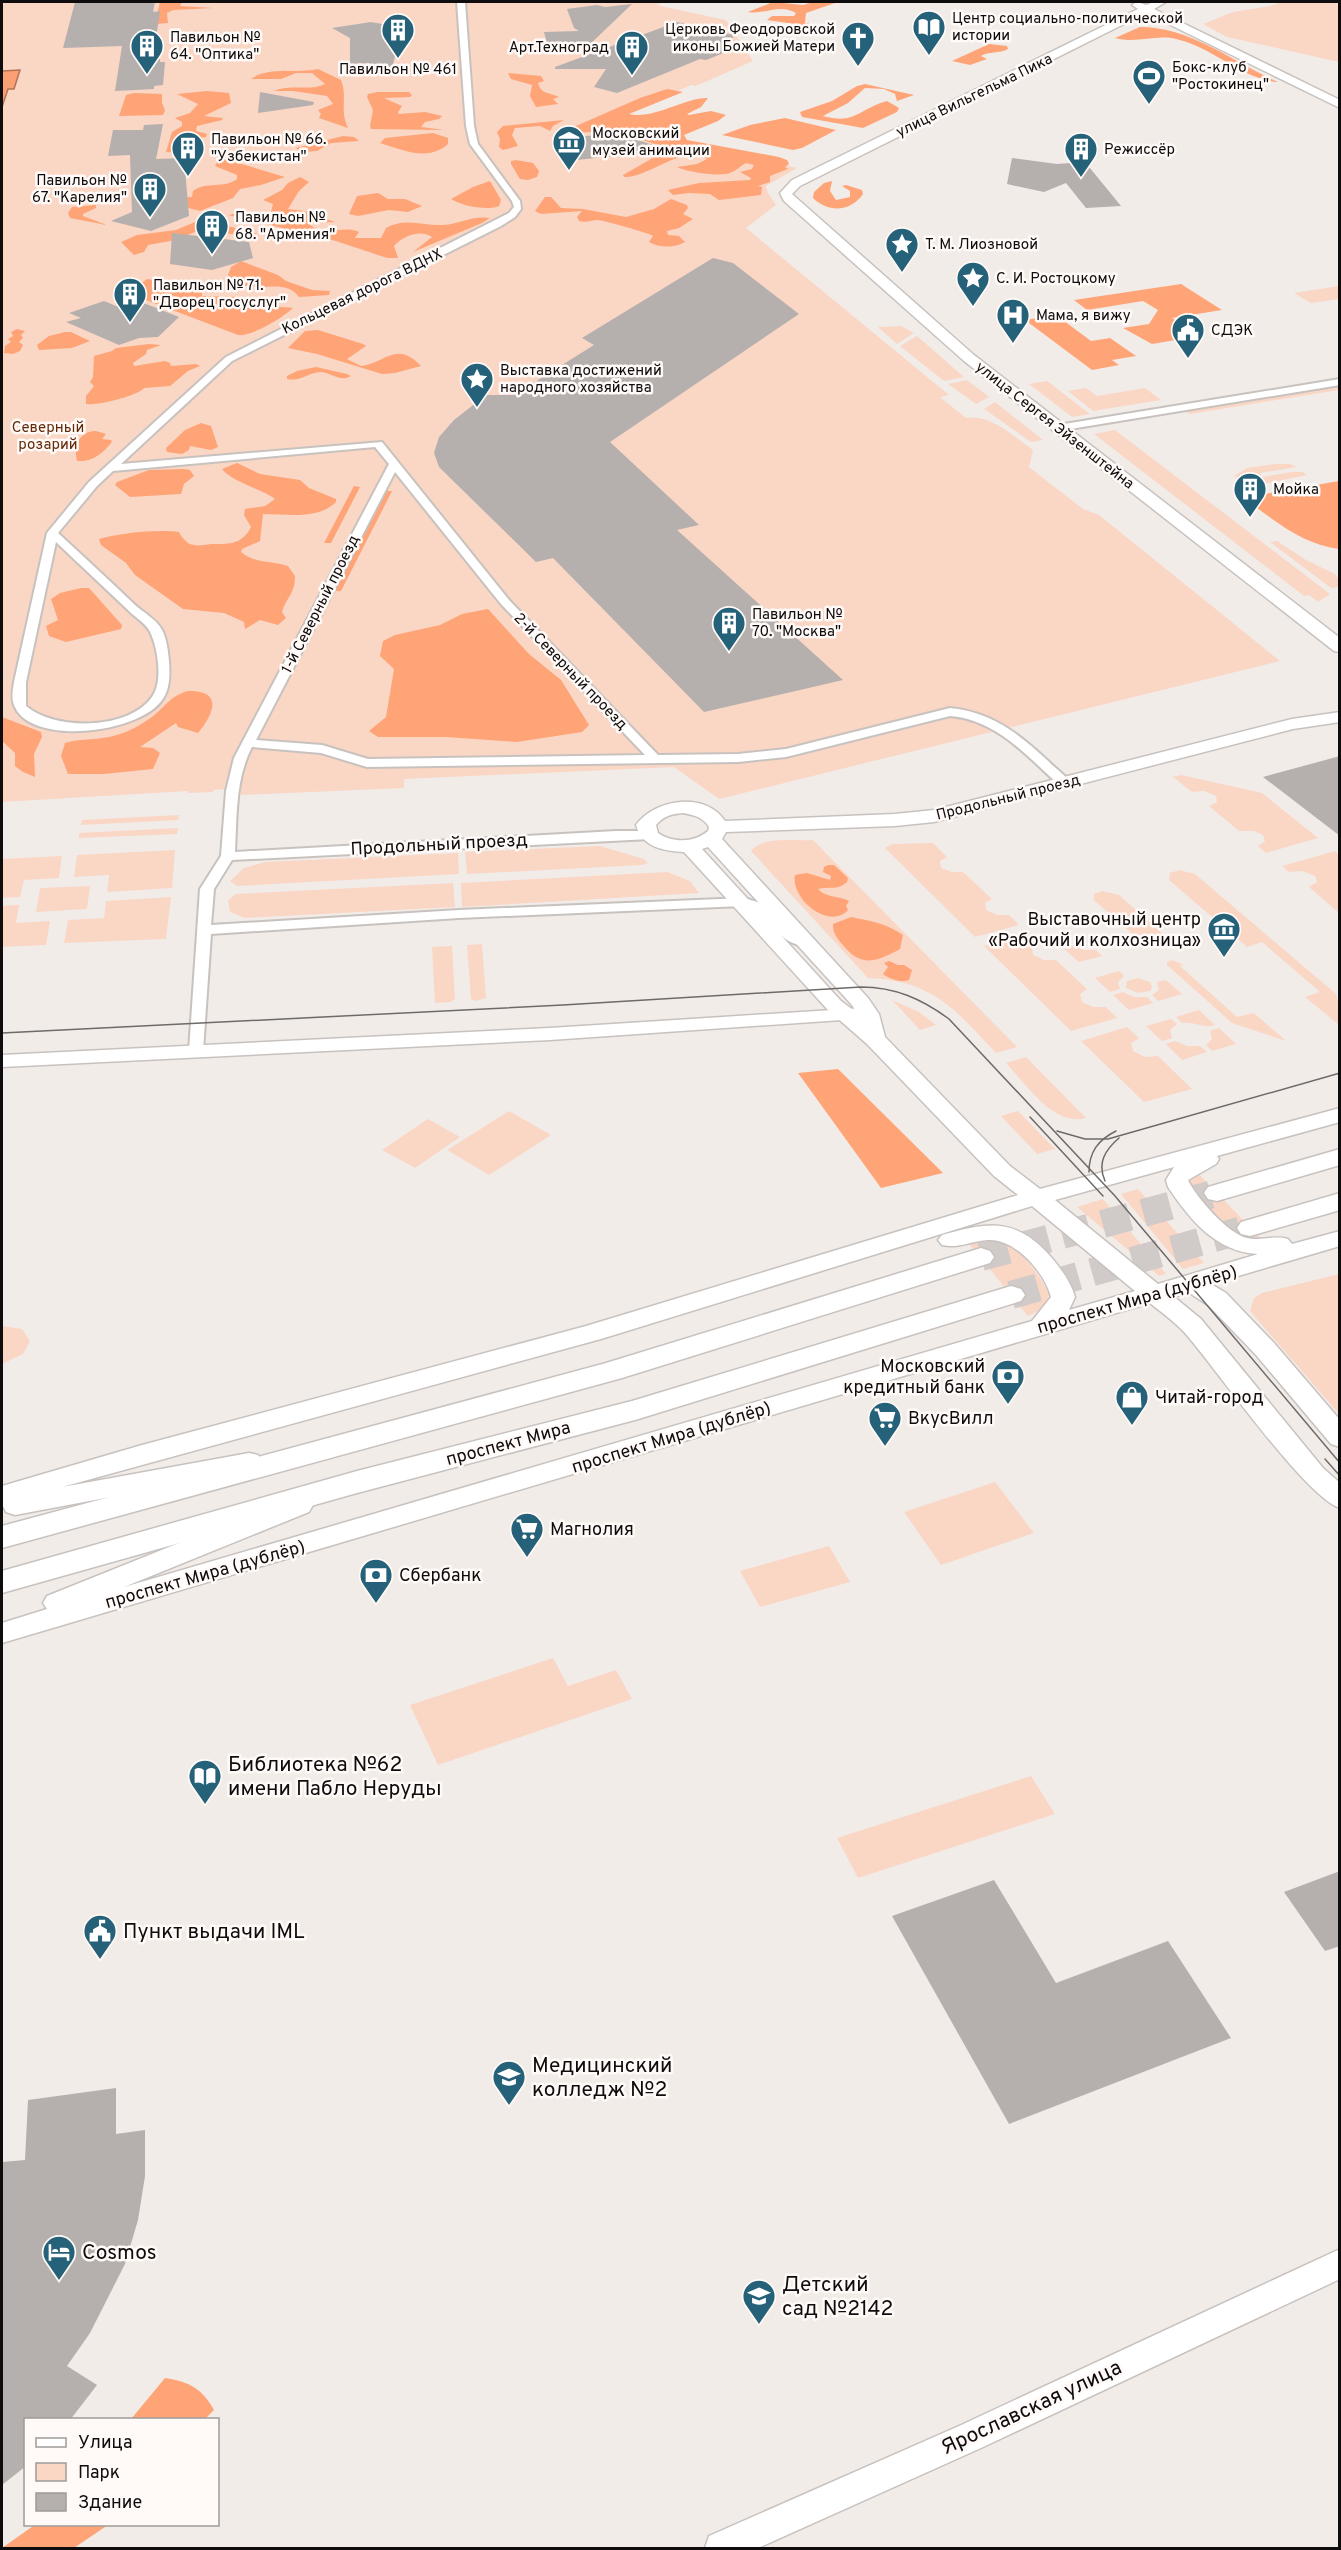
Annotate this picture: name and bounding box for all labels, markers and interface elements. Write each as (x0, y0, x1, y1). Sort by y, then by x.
library icon: Центр социально-политической истории (911, 9, 947, 56)
place label: Центр социально-политической истории (952, 10, 1183, 46)
building icon: Павильон № 461 (380, 12, 416, 59)
church icon: Церковь Феодоровской иконы Божией Матери (840, 20, 876, 67)
place label: Церковь Феодоровской иконы Божией Матери (665, 21, 835, 57)
building icon: Павильон № 64. "Оптика" (129, 28, 165, 75)
place label: Павильон № 64. "Оптика" (170, 29, 261, 65)
building icon: Арт.Техноград (614, 29, 650, 76)
place label: Арт.Техноград (509, 39, 609, 58)
street label: улица Вильгельма Пика (893, 50, 1056, 142)
sports icon: Бокс-клуб "Ростокинец" (1131, 58, 1167, 105)
place label: Бокс-клуб "Ростокинец" (1172, 59, 1269, 95)
place label: Павильон № 461 (339, 61, 457, 80)
museum icon: Московский музей анимации (551, 124, 587, 171)
place label: Московский музей анимации (592, 125, 710, 161)
building icon: Павильон № 66. "Узбекистан" (170, 130, 206, 177)
place label: Павильон № 66. "Узбекистан" (211, 131, 327, 167)
building icon: Режиссёр (1063, 131, 1099, 178)
place label: Режиссёр (1104, 141, 1175, 160)
building icon: Павильон № 67. "Карелия" (132, 171, 168, 218)
place label: Павильон № 67. "Карелия" (32, 172, 127, 208)
building icon: Павильон № 68. "Армения" (194, 208, 230, 255)
place label: Павильон № 68. "Армения" (235, 209, 335, 245)
place icon: Т. М. Лиозновой (884, 226, 920, 273)
place label: Т. М. Лиозновой (925, 236, 1038, 255)
street label: Кольцевая дорога ВДНХ (279, 245, 446, 340)
place icon: С. И. Ростоцкому (955, 260, 991, 307)
place label: С. И. Ростоцкому (996, 270, 1116, 289)
building icon: Павильон № 71. "Дворец госуслуг" (112, 276, 148, 323)
place label: Павильон № 71. "Дворец госуслуг" (153, 277, 286, 313)
hospital icon: Мама, я вижу (995, 297, 1031, 344)
place label: Мама, я вижу (1036, 307, 1131, 326)
public building icon: СДЭК (1170, 312, 1206, 359)
place label: СДЭК (1211, 322, 1253, 341)
street label: улица Сергея Эйзенштейна (971, 358, 1137, 494)
place icon: Выставка достижений народного хозяйства (459, 361, 495, 408)
place label: Выставка достижений народного хозяйства (500, 362, 662, 398)
park label: Северный розарий (12, 419, 84, 455)
building icon: Мойка (1232, 471, 1268, 518)
place label: Мойка (1273, 481, 1319, 500)
street label: 1-й Северный проезд (278, 532, 365, 677)
building icon: Павильон № 70. "Москва" (711, 605, 747, 652)
place label: Павильон № 70. "Москва" (752, 606, 843, 642)
street label: 2-й Северный проезд (509, 609, 631, 735)
street label: Продольный проезд (934, 771, 1082, 826)
street label: Продольный проезд (350, 829, 528, 862)
place label: Выставочный центр «Рабочий и колхозница» (988, 909, 1201, 953)
museum icon: Выставочный центр «Рабочий и колхозница» (1206, 911, 1242, 958)
street label: проспект Мира (дублёр) (1035, 1261, 1240, 1340)
place label: Московский кредитный банк (843, 1356, 985, 1400)
bank icon: Московский кредитный банк (990, 1358, 1026, 1405)
shop icon: Читай-город (1114, 1379, 1150, 1426)
place label: Читай-город (1155, 1387, 1264, 1410)
street label: проспект Мира (дублёр) (569, 1397, 774, 1480)
supermarket icon: ВкусВилл (867, 1400, 903, 1447)
place label: ВкусВилл (908, 1408, 993, 1431)
street label: проспект Мира (444, 1417, 573, 1472)
supermarket icon: Магнолия (509, 1511, 545, 1558)
place label: Магнолия (550, 1519, 634, 1542)
street label: проспект Мира (дублёр) (103, 1536, 308, 1615)
bank icon: Сбербанк (358, 1557, 394, 1604)
place label: Сбербанк (399, 1565, 482, 1588)
place label: Библиотека №62 имени Пабло Неруды (228, 1752, 441, 1803)
library icon: Библиотека №62 имени Пабло Неруды (187, 1758, 223, 1805)
public building icon: Пункт выдачи IML (82, 1913, 118, 1960)
place label: Пункт выдачи IML (123, 1919, 305, 1946)
place label: Медицинский колледж №2 (532, 2053, 672, 2104)
school or university icon: Медицинский колледж №2 (491, 2059, 527, 2106)
hotel icon: Cosmos (41, 2234, 77, 2281)
place label: Cosmos (82, 2240, 157, 2267)
place label: Детский сад №2142 (782, 2272, 893, 2323)
school or university icon: Детский сад №2142 (741, 2278, 777, 2325)
street label: Ярославская улица (937, 2355, 1126, 2462)
legend (24, 2418, 219, 2526)
text: Улица (78, 2432, 132, 2455)
text: Парк (78, 2462, 120, 2485)
text: Здание (78, 2492, 142, 2515)

